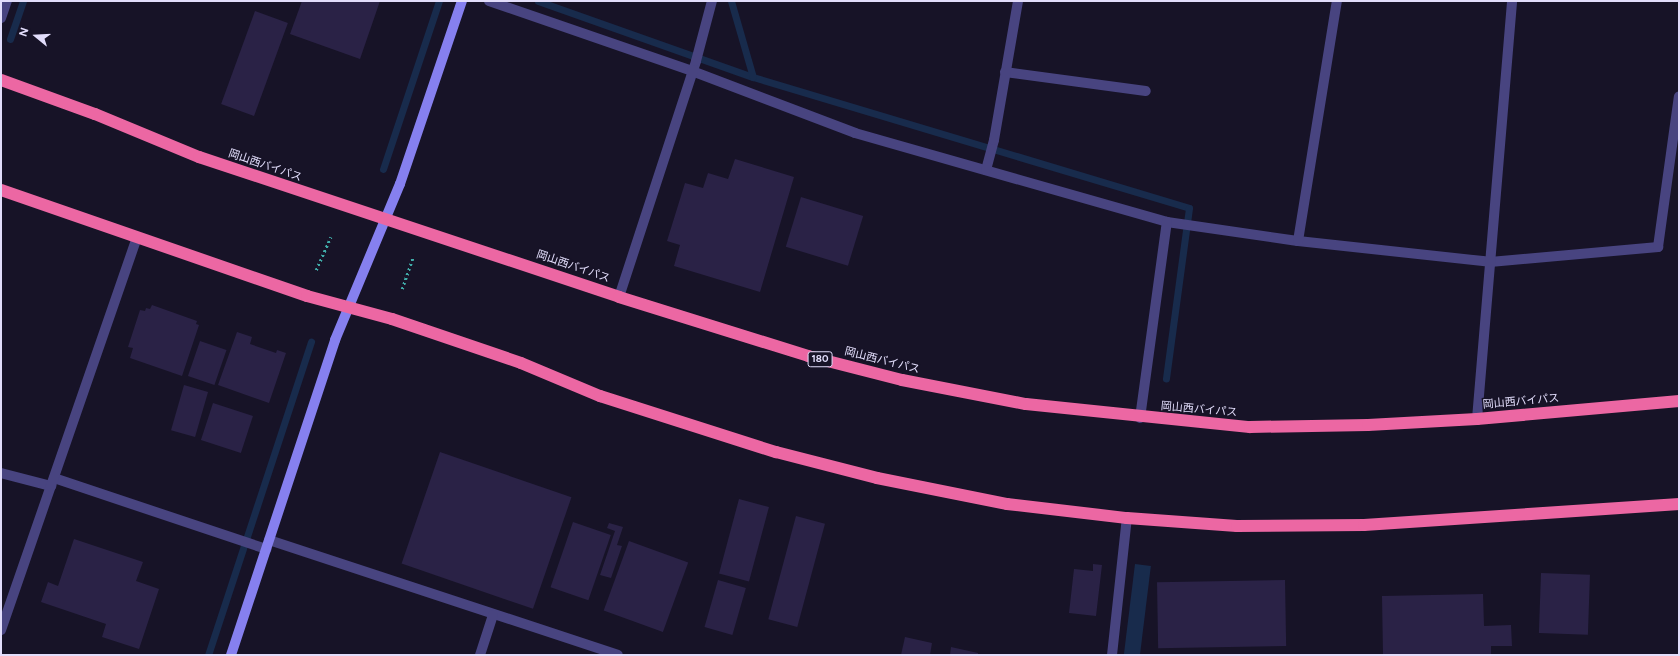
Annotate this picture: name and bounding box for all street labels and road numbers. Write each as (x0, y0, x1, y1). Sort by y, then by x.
street label: 岡山西バイパス (226, 147, 304, 185)
street label: 岡山西バイパス (534, 248, 612, 286)
street label: 岡山西バイパス (843, 345, 921, 377)
road number: 180 (807, 351, 833, 367)
street label: 岡山西バイパス (1482, 392, 1560, 412)
street label: 岡山西バイパス (1160, 400, 1238, 420)

